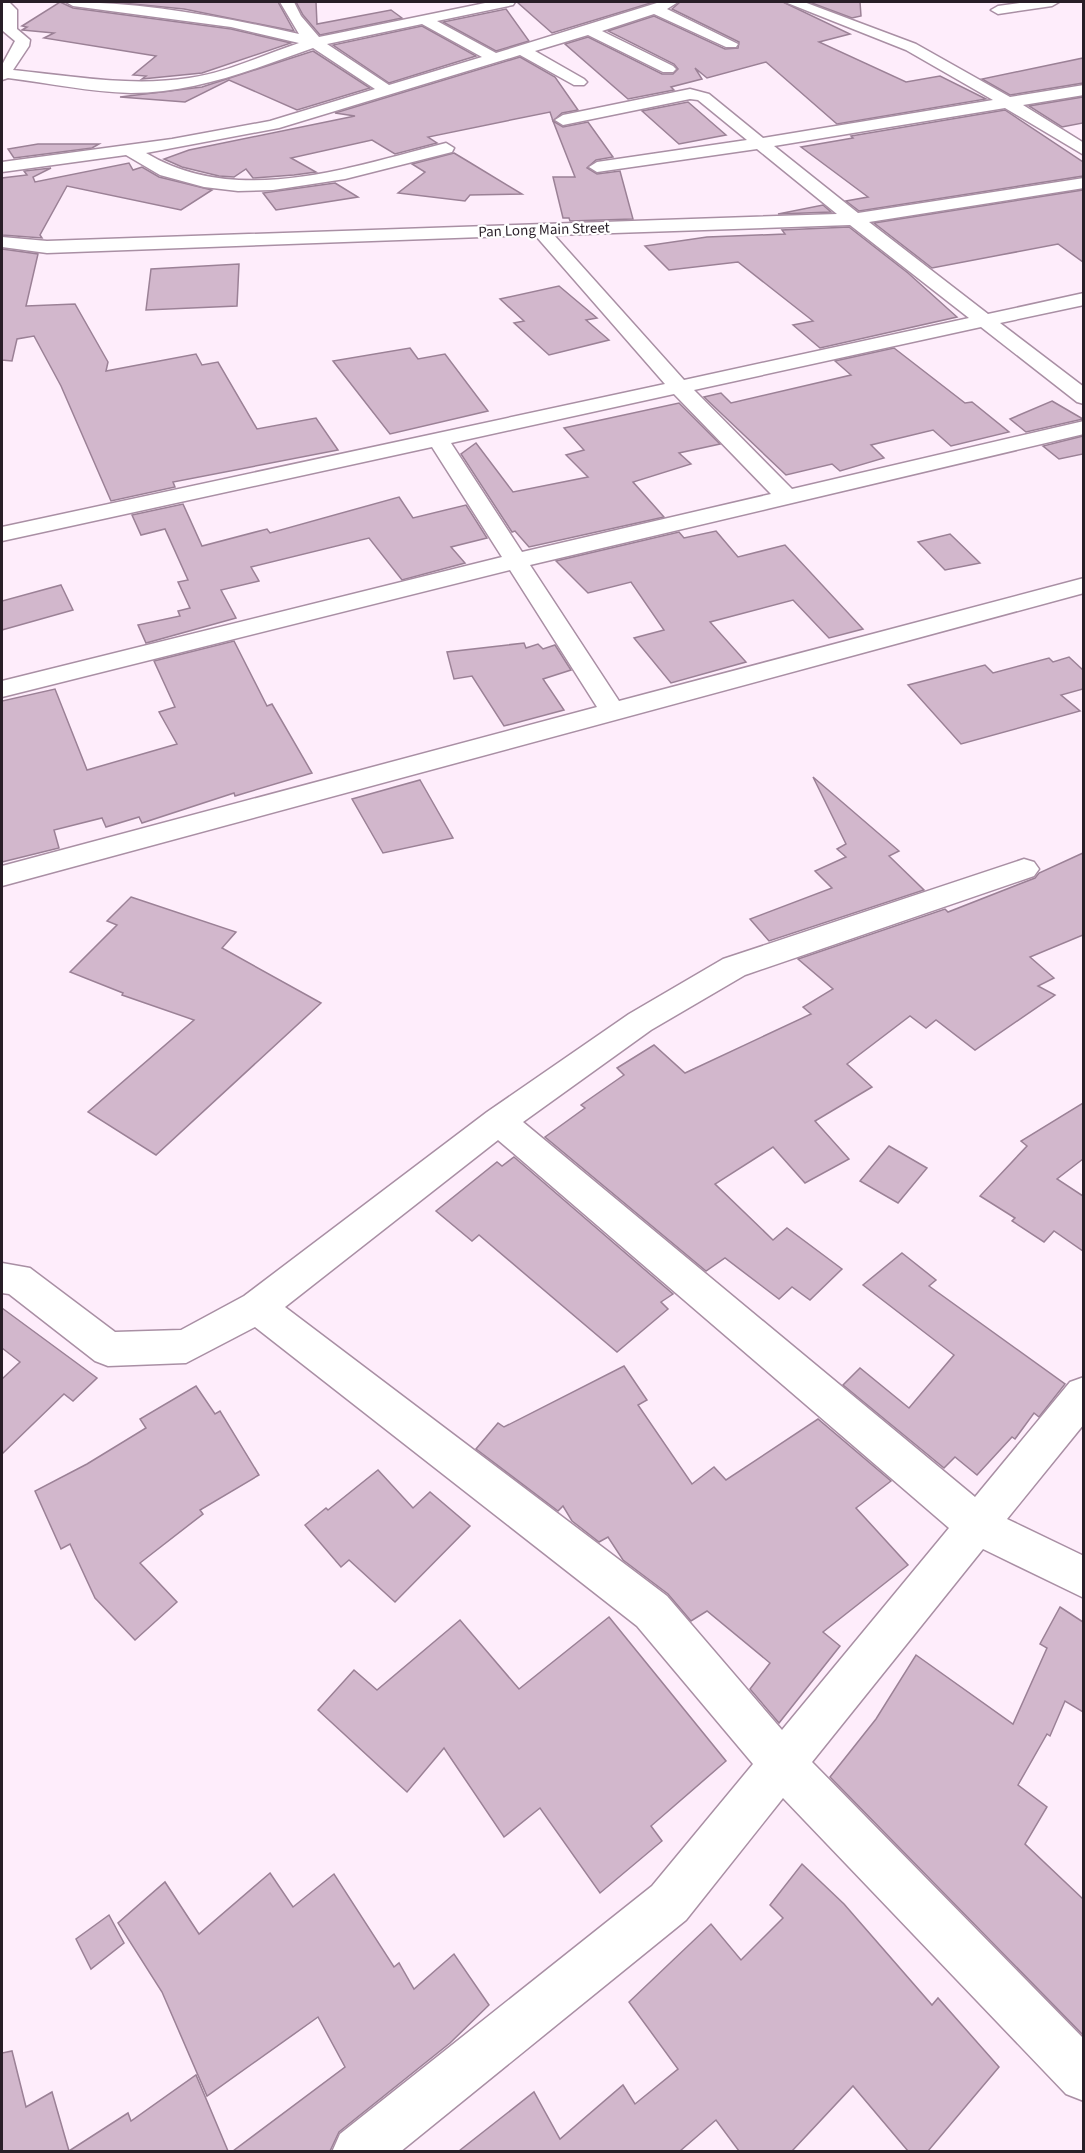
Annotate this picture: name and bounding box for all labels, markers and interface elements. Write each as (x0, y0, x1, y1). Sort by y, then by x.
street label: Pan Long Main Street (478, 217, 610, 243)

